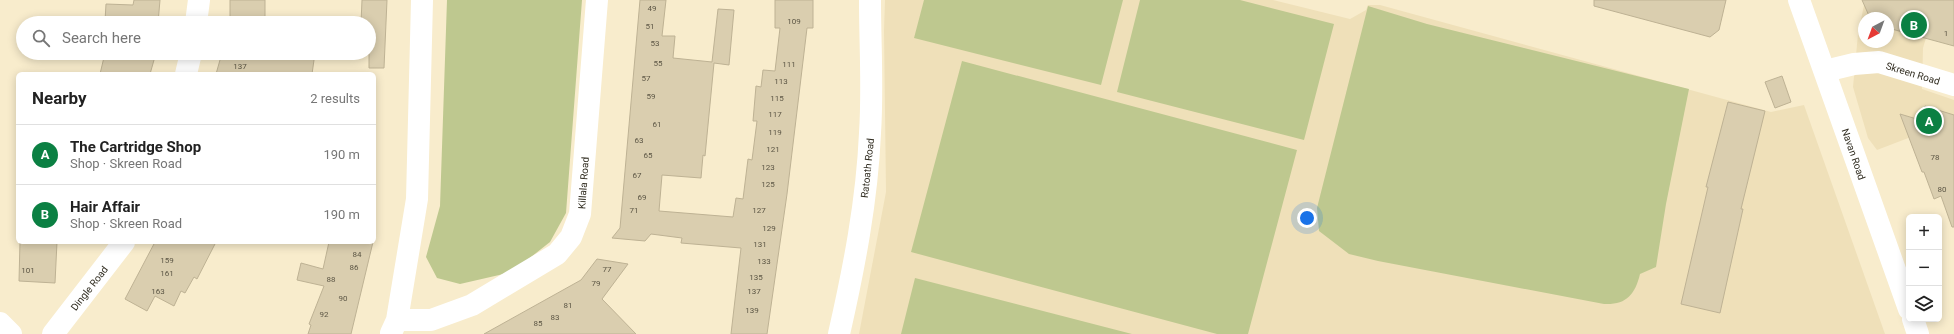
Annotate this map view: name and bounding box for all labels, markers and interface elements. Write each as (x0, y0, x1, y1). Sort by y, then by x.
house number: 49 (648, 4, 657, 13)
pin: B (1901, 10, 1927, 40)
north arrow (1858, 12, 1894, 48)
search box (16, 16, 376, 60)
house number: 109 (787, 17, 801, 26)
house number: 51 (646, 22, 655, 31)
icon: search (30, 27, 52, 49)
text: Search here (62, 29, 141, 47)
house number: 1 (1944, 29, 1948, 38)
house number: 53 (651, 39, 660, 48)
house number: 55 (654, 59, 663, 68)
house number: 111 (782, 60, 796, 69)
street label: Skreen Road (1885, 60, 1941, 87)
house number: 137 (233, 62, 247, 71)
house number: 57 (642, 74, 651, 83)
house number: 113 (774, 77, 788, 86)
text: Nearby (32, 88, 87, 108)
text: 2 results (310, 91, 360, 106)
house number: 59 (647, 92, 656, 101)
house number: 115 (770, 94, 784, 103)
pin: A (1916, 106, 1942, 136)
house number: 117 (768, 110, 782, 119)
house number: 61 (653, 120, 662, 129)
street label: Navan Road (1840, 127, 1867, 181)
house number: 119 (768, 128, 782, 137)
house number: 63 (635, 136, 644, 145)
text: The Cartridge Shop (70, 138, 201, 156)
street label: Ratoath Road (859, 138, 876, 199)
house number: 121 (766, 145, 780, 154)
text: A (41, 147, 49, 162)
text: 190 m (323, 147, 360, 162)
house number: 65 (644, 151, 653, 160)
house number: 78 (1931, 153, 1940, 162)
text: Shop · Skreen Road (70, 156, 182, 171)
street label: Killala Road (576, 157, 591, 210)
house number: 123 (761, 163, 775, 172)
house number: 67 (633, 171, 642, 180)
house number: 125 (761, 180, 775, 189)
house number: 80 (1938, 185, 1947, 194)
house number: 69 (638, 193, 647, 202)
text: Hair Affair (70, 198, 140, 216)
house number: 71 (630, 206, 639, 215)
house number: 127 (752, 206, 766, 215)
text: B (41, 207, 49, 222)
text: 190 m (323, 207, 360, 222)
your location (1297, 208, 1317, 228)
map controls (1906, 214, 1942, 322)
button: + (1906, 214, 1942, 250)
text: Shop · Skreen Road (70, 216, 182, 231)
house number: 129 (762, 224, 776, 233)
house number: 131 (753, 240, 767, 249)
house number: 84 (353, 250, 362, 259)
button: − (1906, 250, 1942, 286)
house number: 159 (160, 256, 174, 265)
house number: 133 (757, 257, 771, 266)
house number: 86 (350, 263, 359, 272)
street label: Dingle Road (69, 264, 110, 313)
house number: 77 (603, 265, 612, 274)
house number: 101 (21, 266, 35, 275)
house number: 161 (160, 269, 174, 278)
house number: 135 (749, 273, 763, 282)
house number: 88 (327, 275, 336, 284)
house number: 79 (592, 279, 601, 288)
button: layers (1906, 286, 1942, 322)
house number: 163 (151, 287, 165, 296)
house number: 137 (747, 287, 761, 296)
house number: 90 (339, 294, 348, 303)
house number: 81 (564, 301, 573, 310)
house number: 139 (745, 306, 759, 315)
house number: 92 (320, 310, 329, 319)
house number: 83 (551, 313, 560, 322)
house number: 85 (534, 319, 543, 328)

